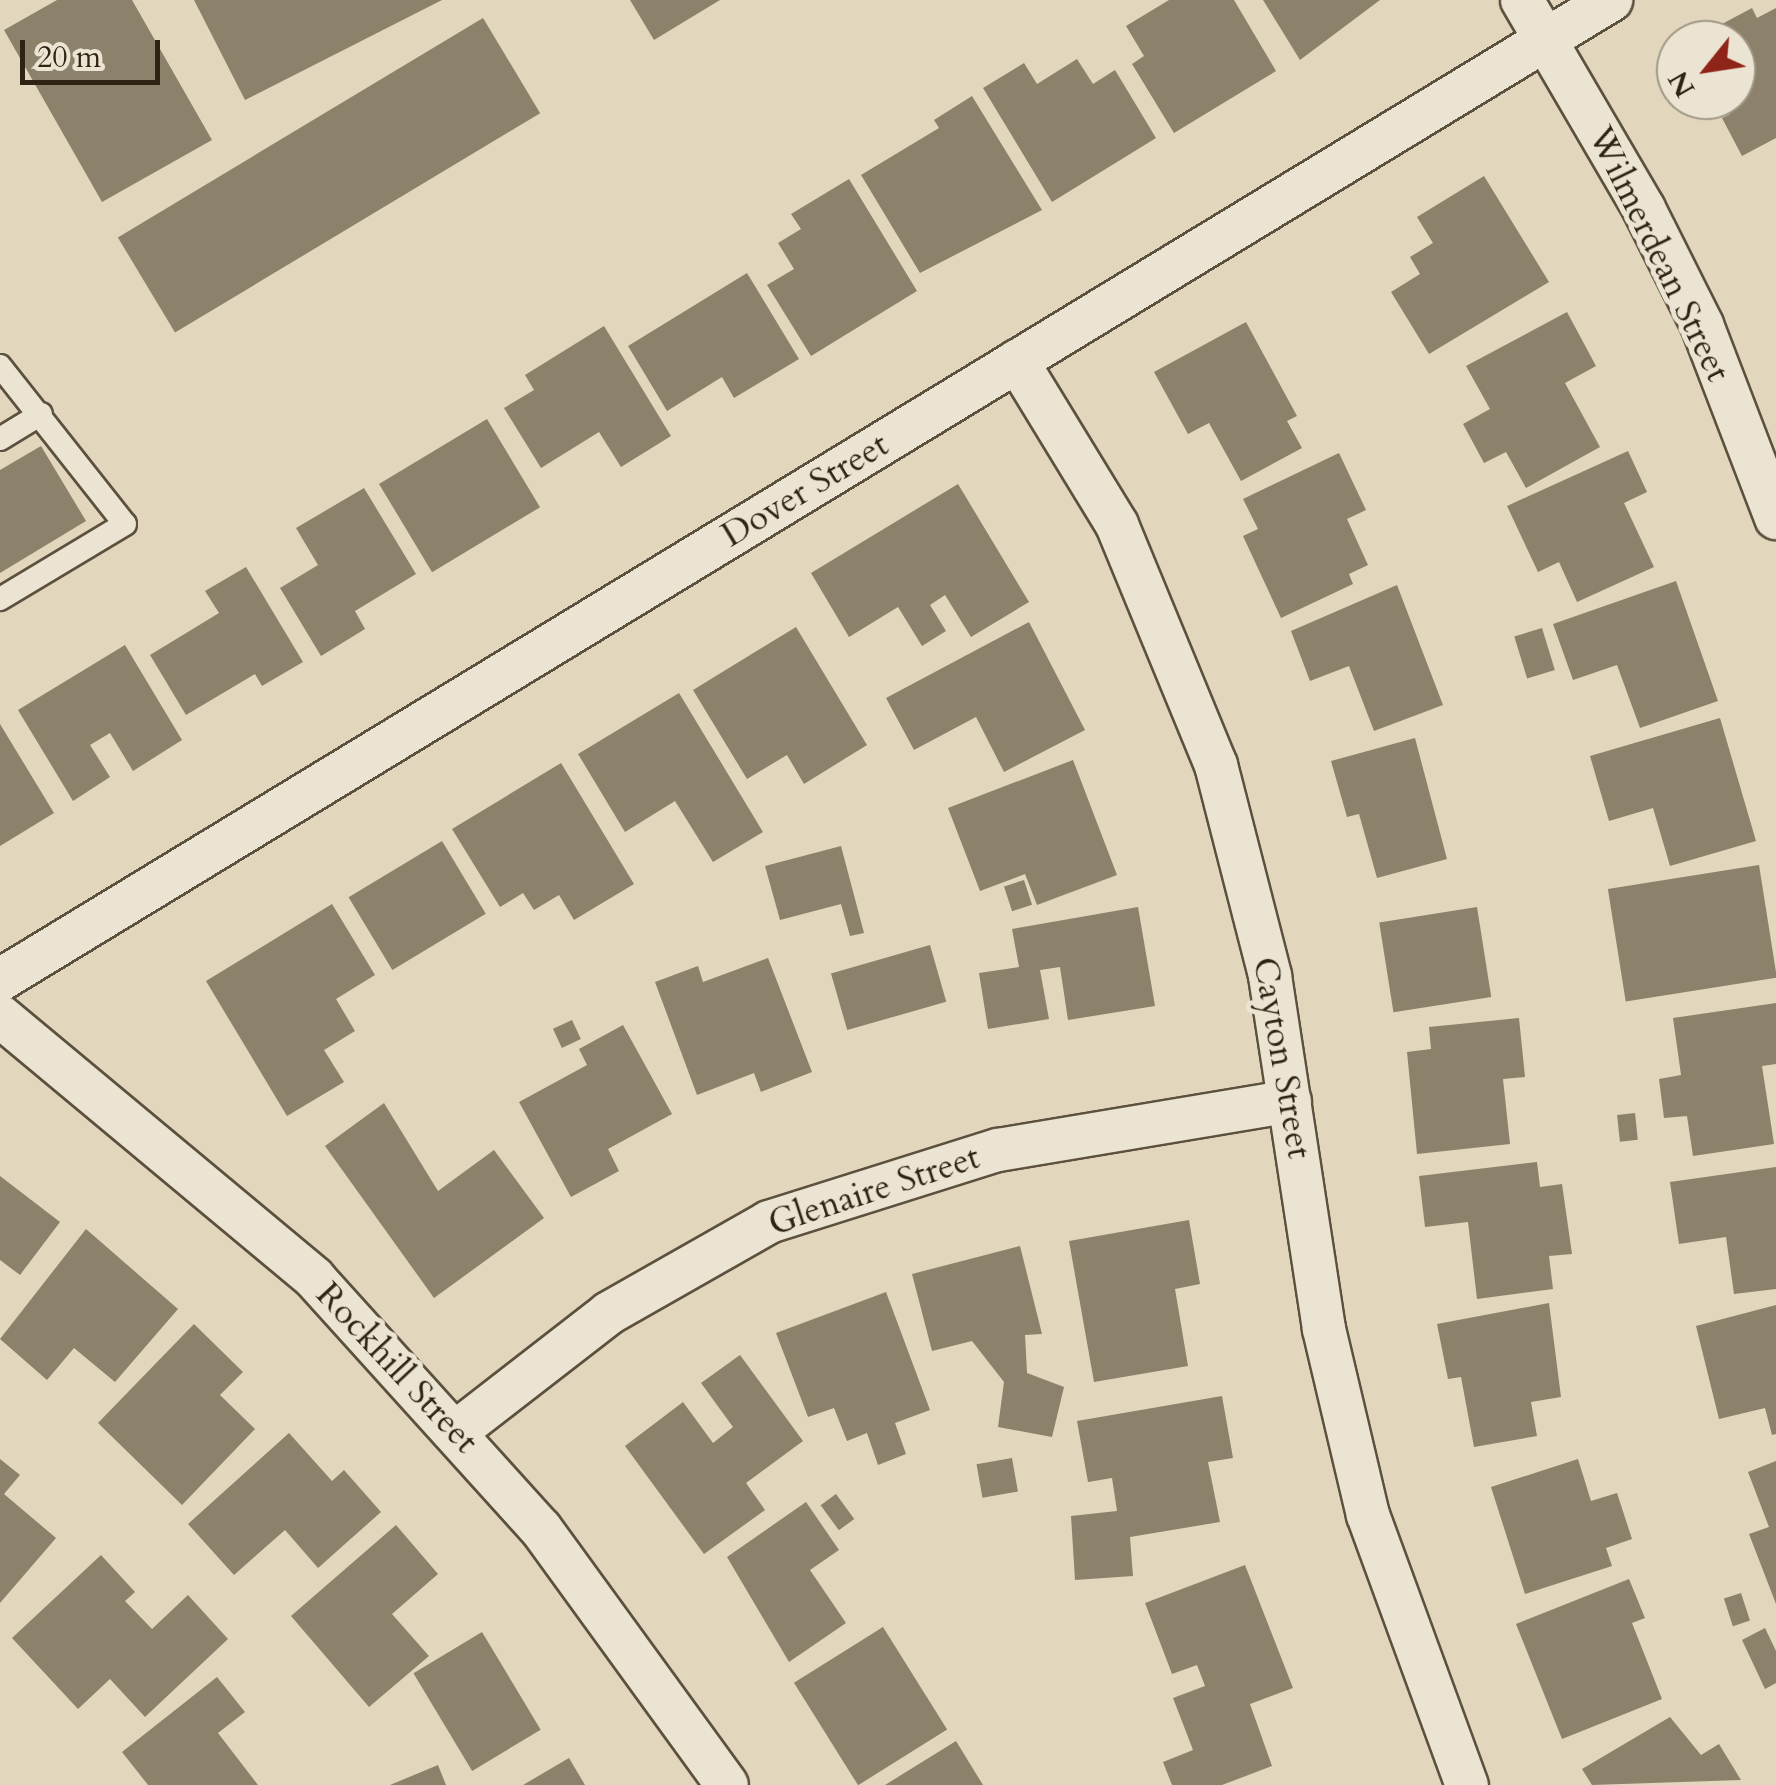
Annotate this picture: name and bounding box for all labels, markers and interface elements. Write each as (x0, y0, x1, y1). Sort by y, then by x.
scale bar (25, 20, 165, 82)
north arrow (1656, 20, 1756, 120)
text: 20 m (37, 37, 101, 78)
text: N (1659, 64, 1704, 104)
street label: Wilmerdean Street (1579, 120, 1739, 388)
street label: Dover Street (714, 424, 896, 556)
street label: Cayton Street (1244, 954, 1320, 1162)
street label: Glenaire Street (763, 1136, 985, 1244)
street label: Rockhill Street (307, 1274, 487, 1462)

